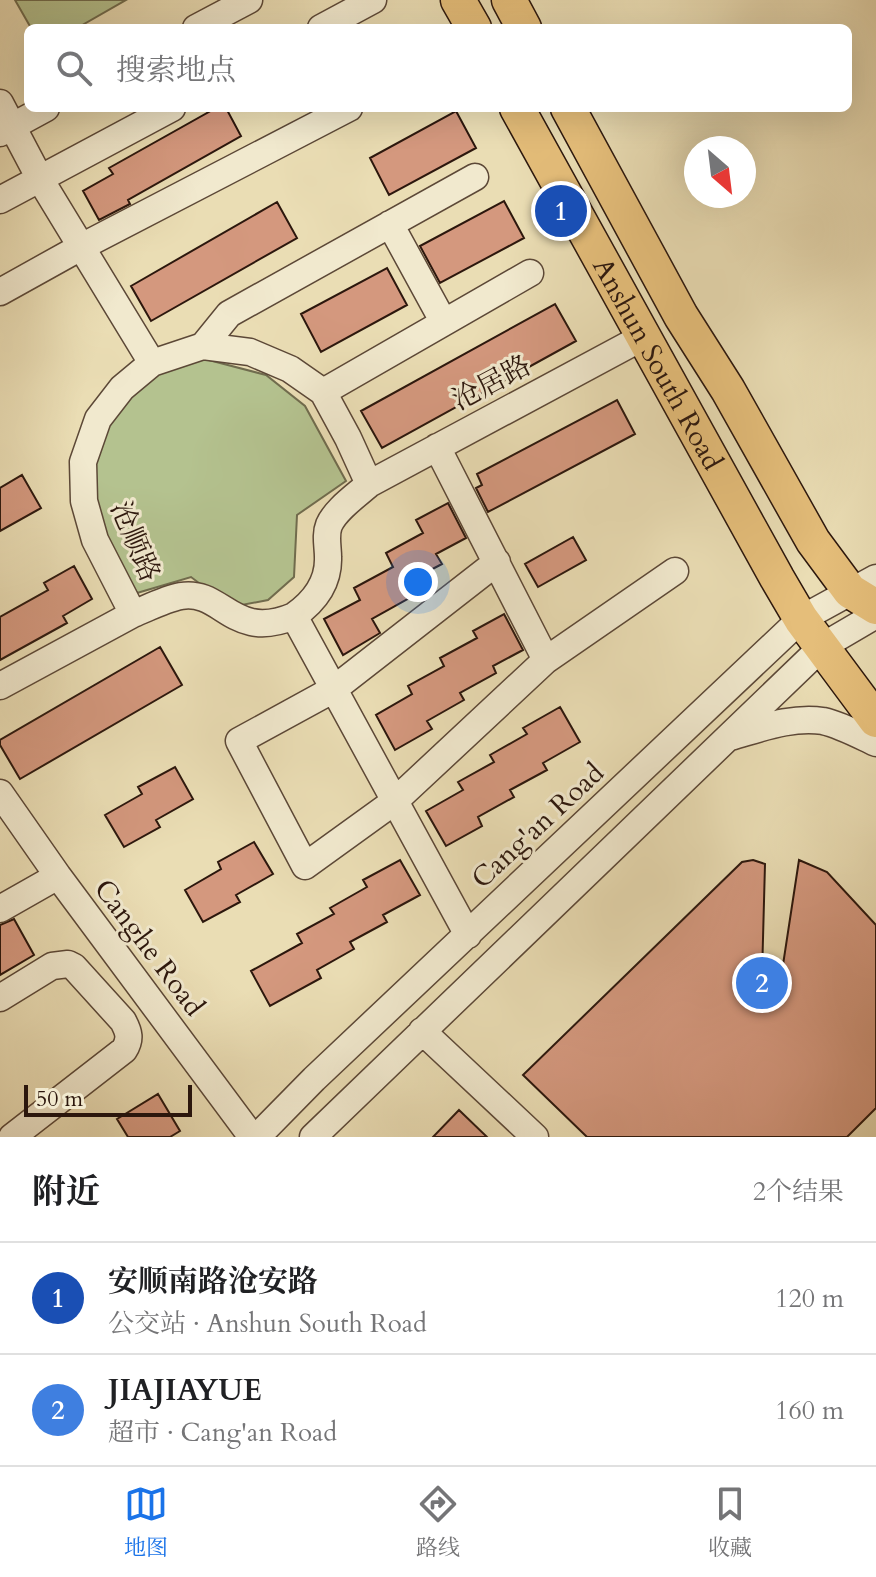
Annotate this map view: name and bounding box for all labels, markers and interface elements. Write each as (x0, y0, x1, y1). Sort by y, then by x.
search box (24, 24, 852, 112)
icon: search (52, 46, 96, 90)
text: 搜索地点 (116, 50, 236, 91)
north arrow (684, 136, 756, 208)
pin: 1 (535, 181, 587, 241)
street label: Anshun South Road (583, 251, 732, 477)
street label: 沧居路 (445, 346, 537, 419)
street label: 沧顺路 (101, 495, 169, 587)
your location (398, 562, 438, 602)
street label: Cang'an Road (463, 754, 612, 897)
street label: Canghe Road (85, 871, 213, 1024)
pin: 2 (736, 953, 788, 1013)
scale bar (24, 1081, 192, 1117)
text: 50 m (36, 1084, 83, 1114)
text: 附近 (32, 1169, 100, 1215)
text: 2个结果 (753, 1174, 844, 1209)
text: 安顺南路沧安路 (108, 1261, 318, 1302)
text: 1 (51, 1281, 65, 1316)
text: 120 m (775, 1281, 844, 1316)
text: 公交站 · Anshun South Road (108, 1306, 427, 1341)
text: JIAJIAYUE (108, 1370, 262, 1411)
text: 2 (51, 1393, 65, 1428)
text: 160 m (775, 1393, 844, 1428)
text: 超市 · Cang'an Road (108, 1415, 337, 1450)
tab: 地图 (124, 1482, 168, 1563)
tab: 路线 (416, 1482, 460, 1563)
tab: 收藏 (708, 1482, 752, 1563)

